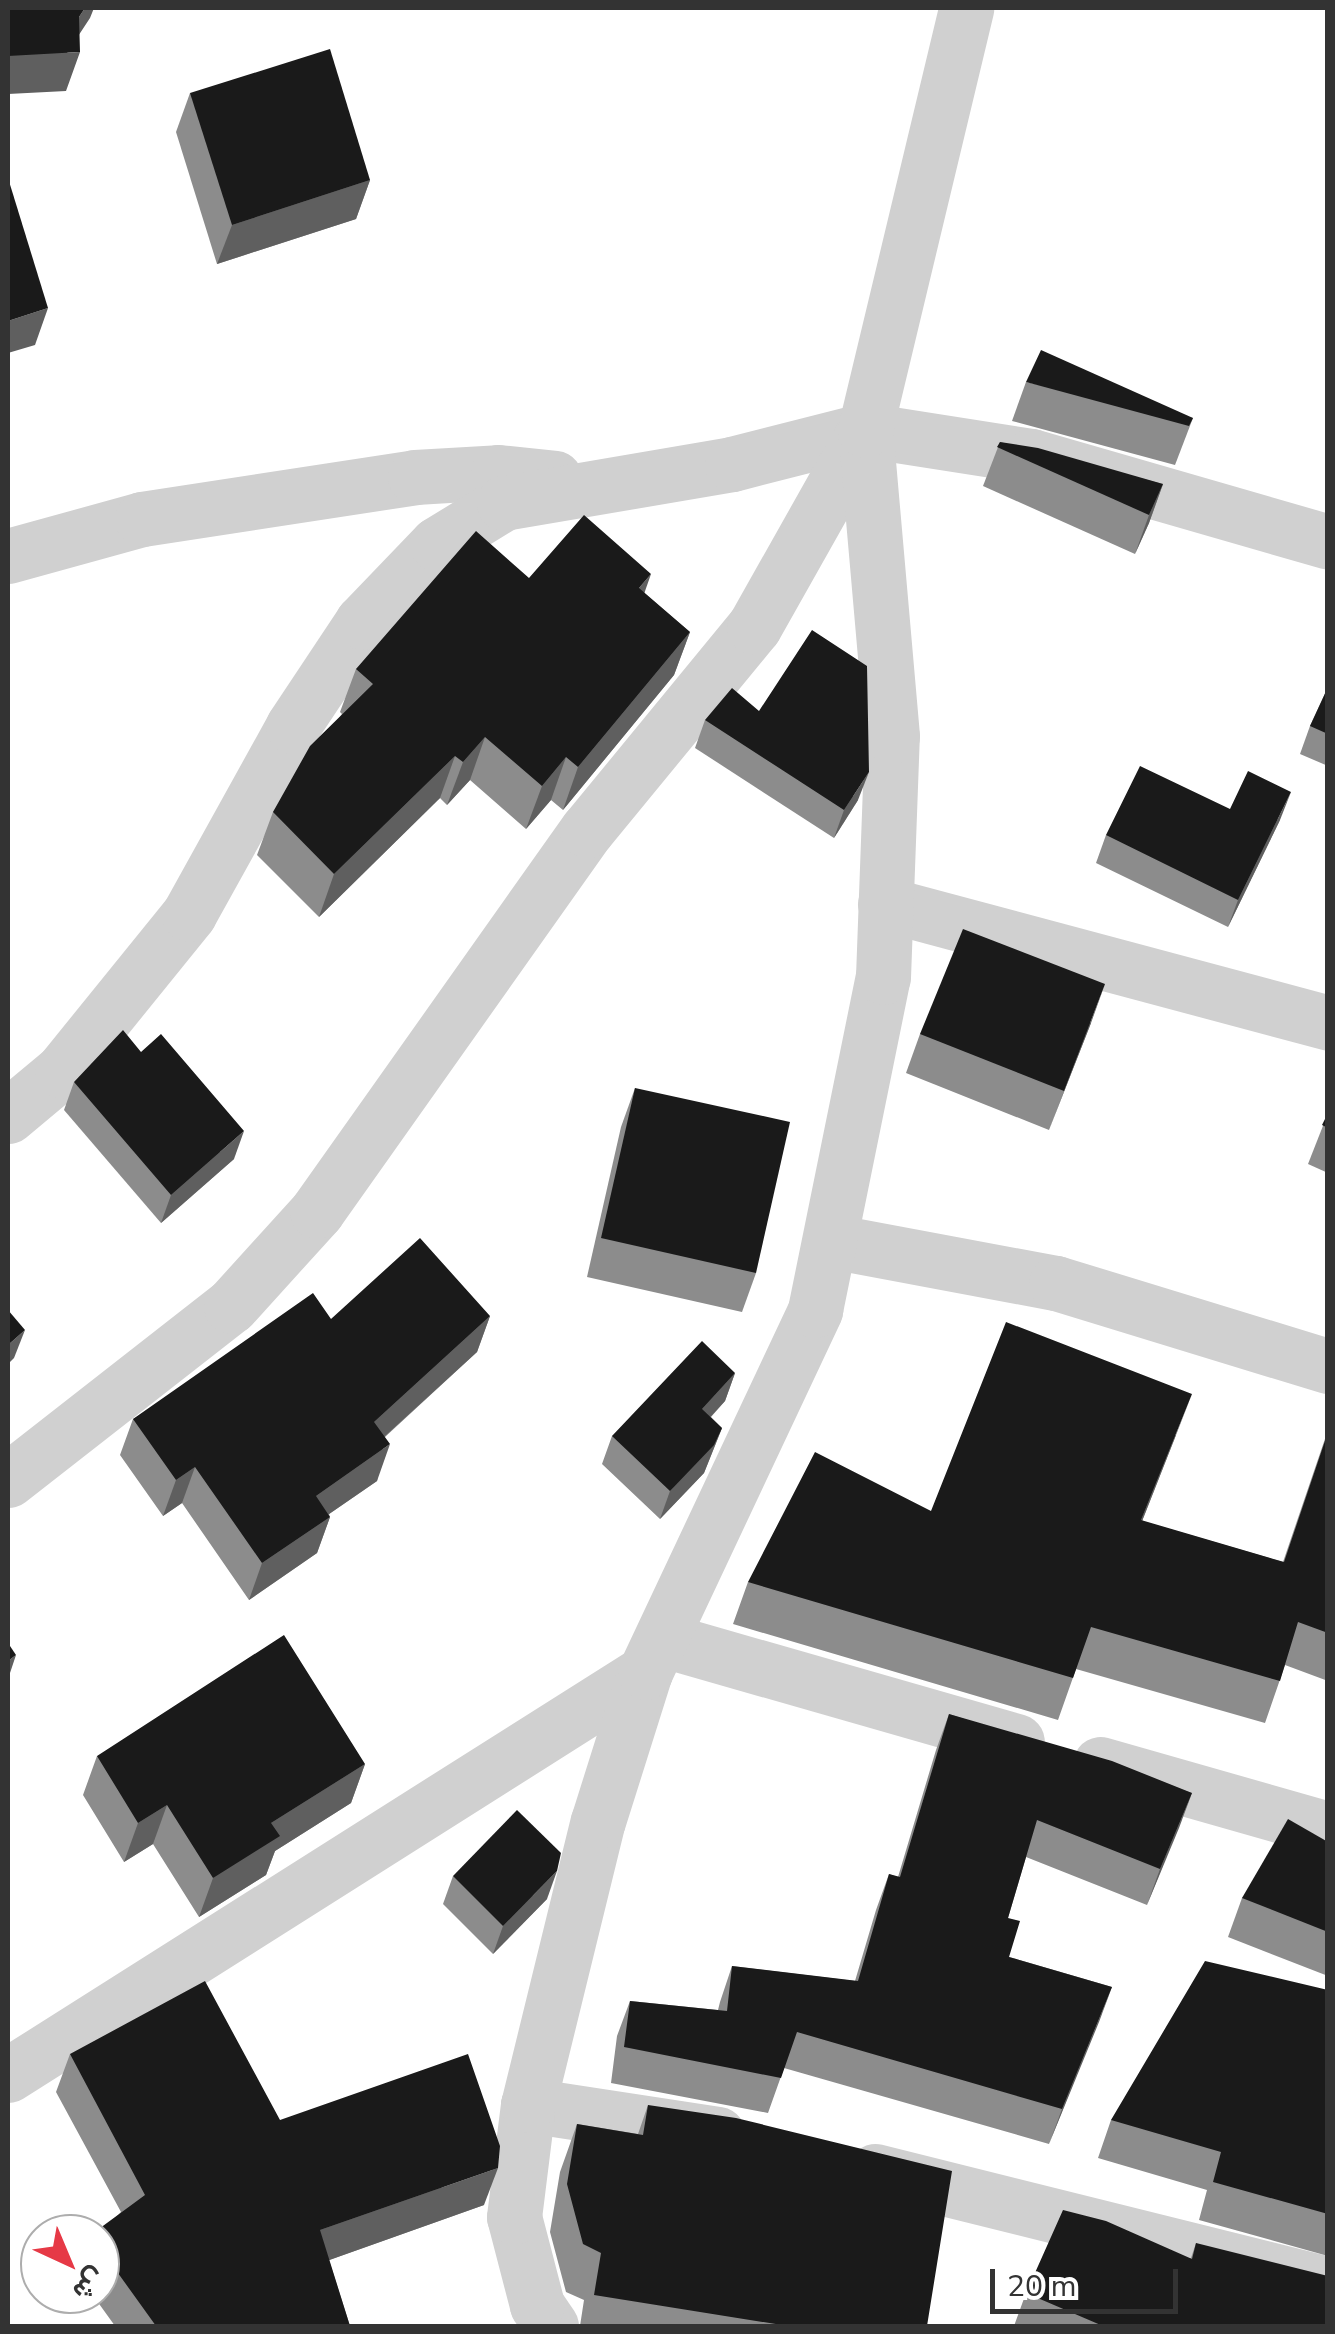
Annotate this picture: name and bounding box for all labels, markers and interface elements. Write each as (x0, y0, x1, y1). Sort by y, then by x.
north arrow (20, 2214, 120, 2314)
scale bar (995, 2249, 1182, 2311)
text: ش (64, 2259, 115, 2309)
text: 20 m (1007, 2266, 1076, 2307)

